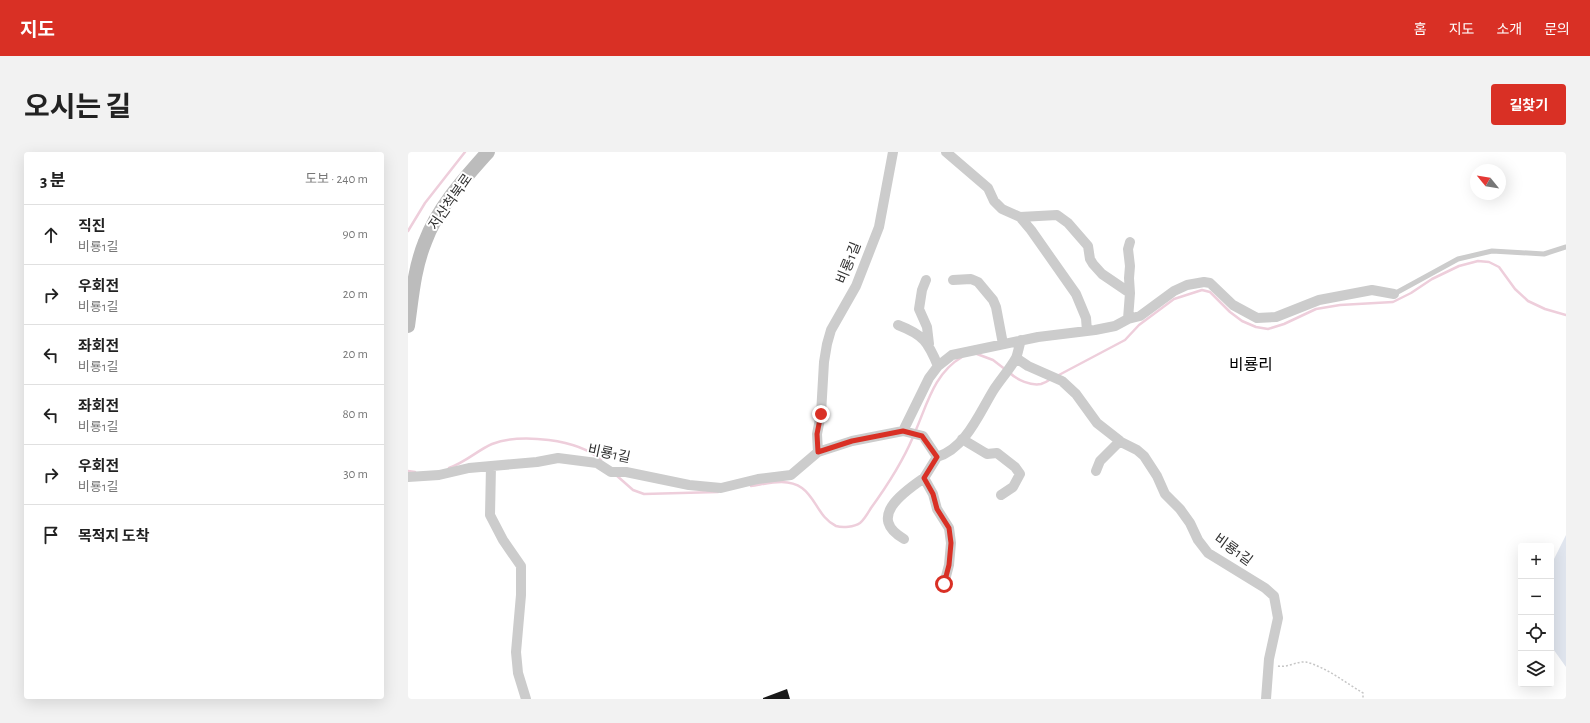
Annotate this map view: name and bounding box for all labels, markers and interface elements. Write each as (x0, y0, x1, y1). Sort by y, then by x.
text: 지도 (20, 21, 55, 40)
text: 홈 (1414, 23, 1427, 37)
text: 지도 (1449, 23, 1474, 37)
text: 소개 (1496, 23, 1522, 37)
text: 문의 (1544, 23, 1570, 37)
button: 길찾기 (1491, 84, 1566, 125)
text: 오시는 길 (24, 94, 131, 122)
north arrow (1470, 164, 1506, 200)
street label: 저산척북로 (425, 170, 475, 232)
text: 3 분 (40, 172, 66, 189)
text: 도보 · 240 m (305, 173, 368, 186)
text: 직진 (78, 219, 106, 234)
icon: ahead (40, 224, 62, 246)
text: 90 m (342, 228, 368, 241)
street label: 비룡1길 (833, 240, 864, 286)
text: 비룡1길 (78, 241, 118, 254)
text: 우회전 (78, 279, 119, 294)
icon: right (40, 284, 62, 306)
text: 20 m (343, 288, 368, 301)
text: 비룡1길 (78, 301, 118, 314)
text: 좌회전 (78, 339, 119, 354)
icon: left (40, 344, 62, 366)
text: 20 m (343, 348, 368, 361)
district label: 비룡리 (1229, 357, 1273, 373)
text: 비룡1길 (78, 361, 118, 374)
text: 좌회전 (78, 399, 119, 414)
icon: left (40, 404, 62, 426)
route end (812, 405, 830, 423)
text: 80 m (342, 408, 368, 421)
text: 비룡1길 (78, 421, 118, 434)
street label: 비룡1길 (586, 442, 632, 465)
text: 우회전 (78, 459, 119, 474)
icon: right (40, 464, 62, 486)
text: 30 m (343, 468, 368, 481)
text: 비룡1길 (78, 481, 118, 494)
icon: arrive (40, 524, 62, 546)
text: 목적지 도착 (78, 529, 149, 544)
street label: 비룡1길 (1211, 531, 1255, 568)
map controls (1518, 543, 1554, 687)
button: + (1518, 543, 1554, 579)
route start (935, 575, 953, 593)
button: − (1518, 579, 1554, 615)
button: locate (1518, 615, 1554, 651)
button: layers (1518, 651, 1554, 687)

